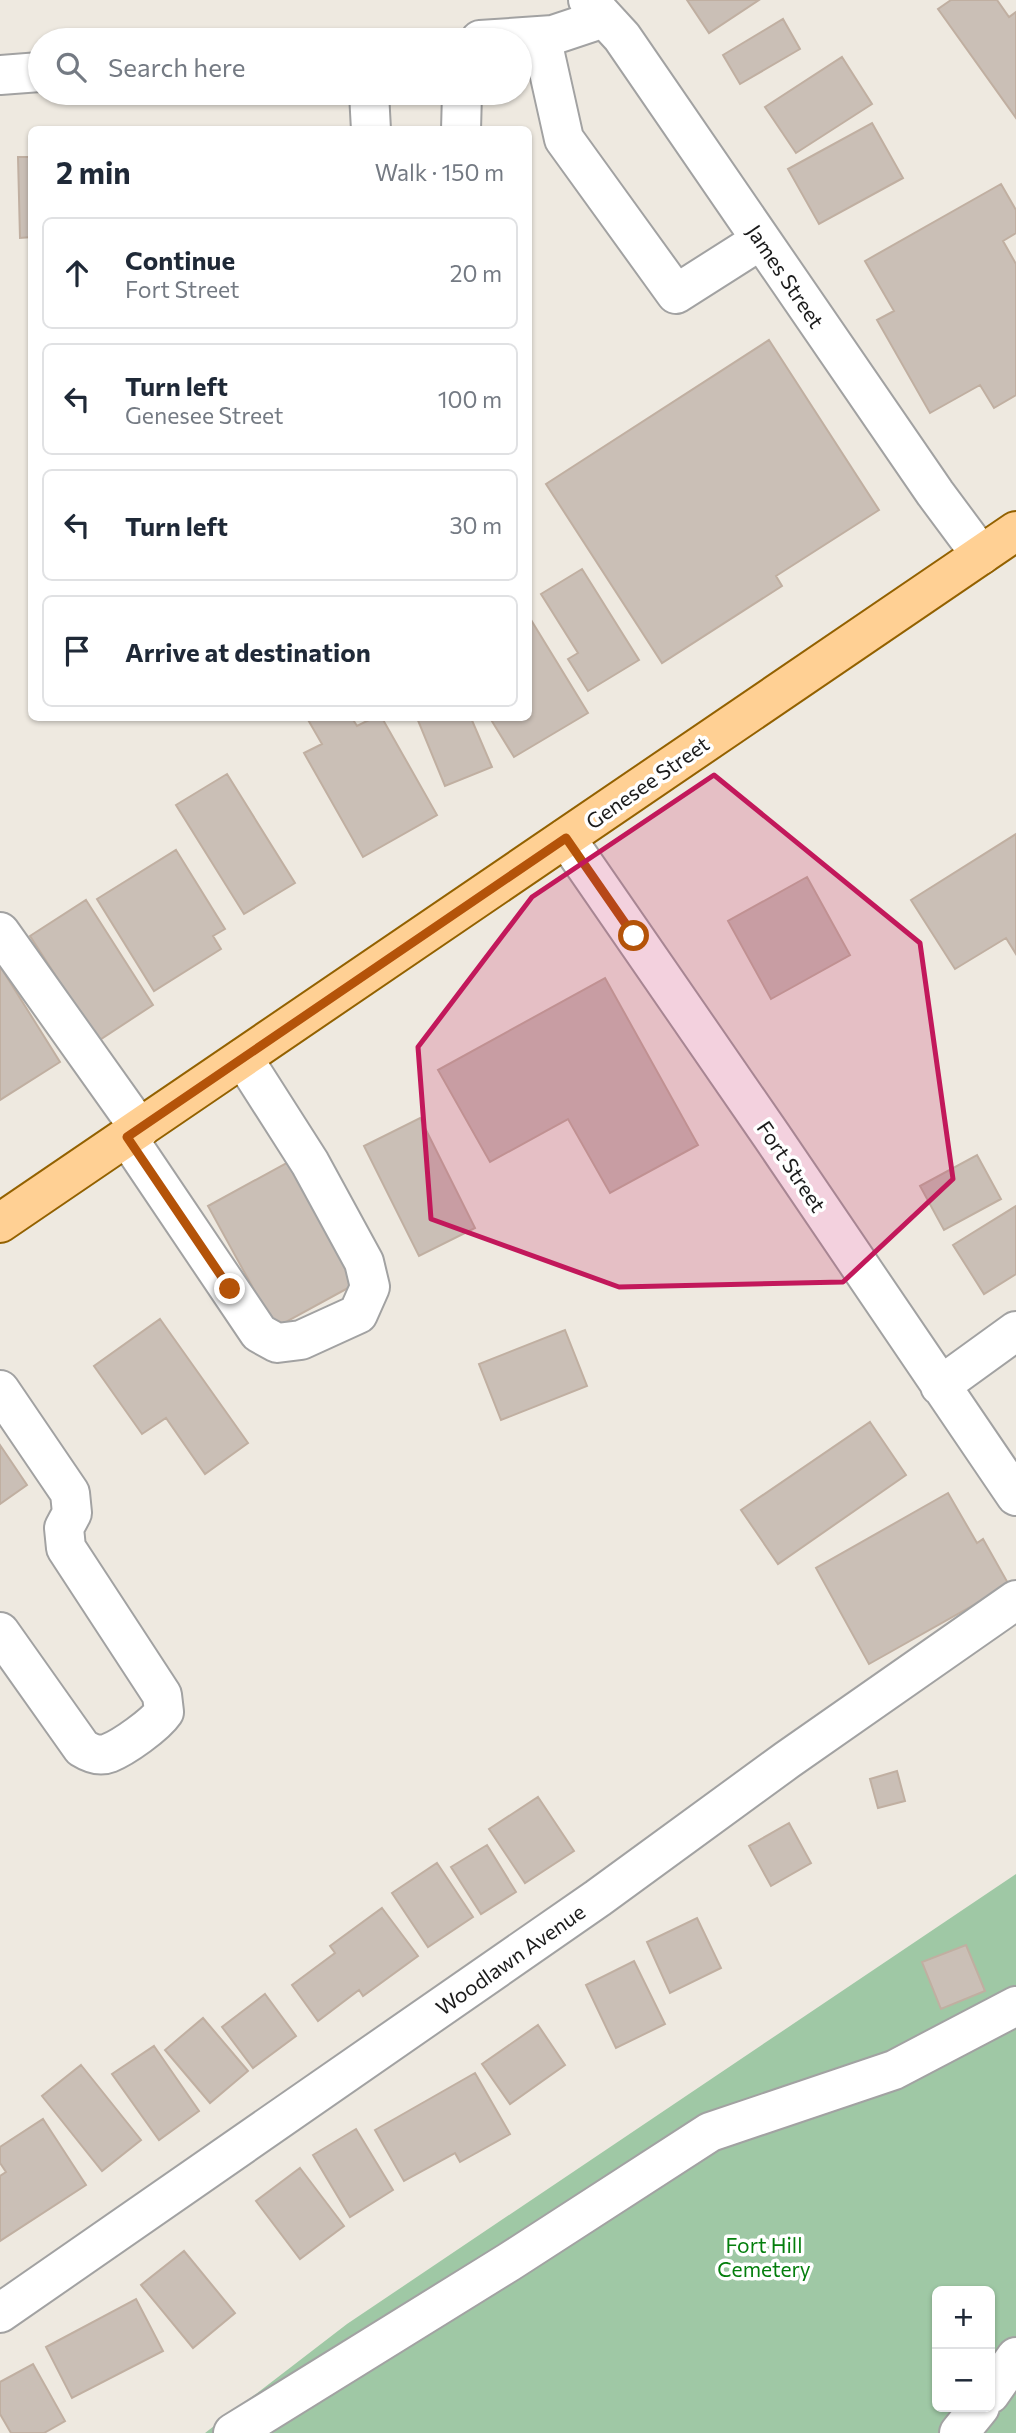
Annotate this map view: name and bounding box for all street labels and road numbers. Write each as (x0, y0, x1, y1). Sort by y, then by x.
street label: James Street (742, 220, 830, 332)
street label: Genesee Street (581, 730, 713, 834)
street label: Fort Street (752, 1116, 832, 1216)
street label: Woodlawn Avenue (431, 1898, 589, 2020)

